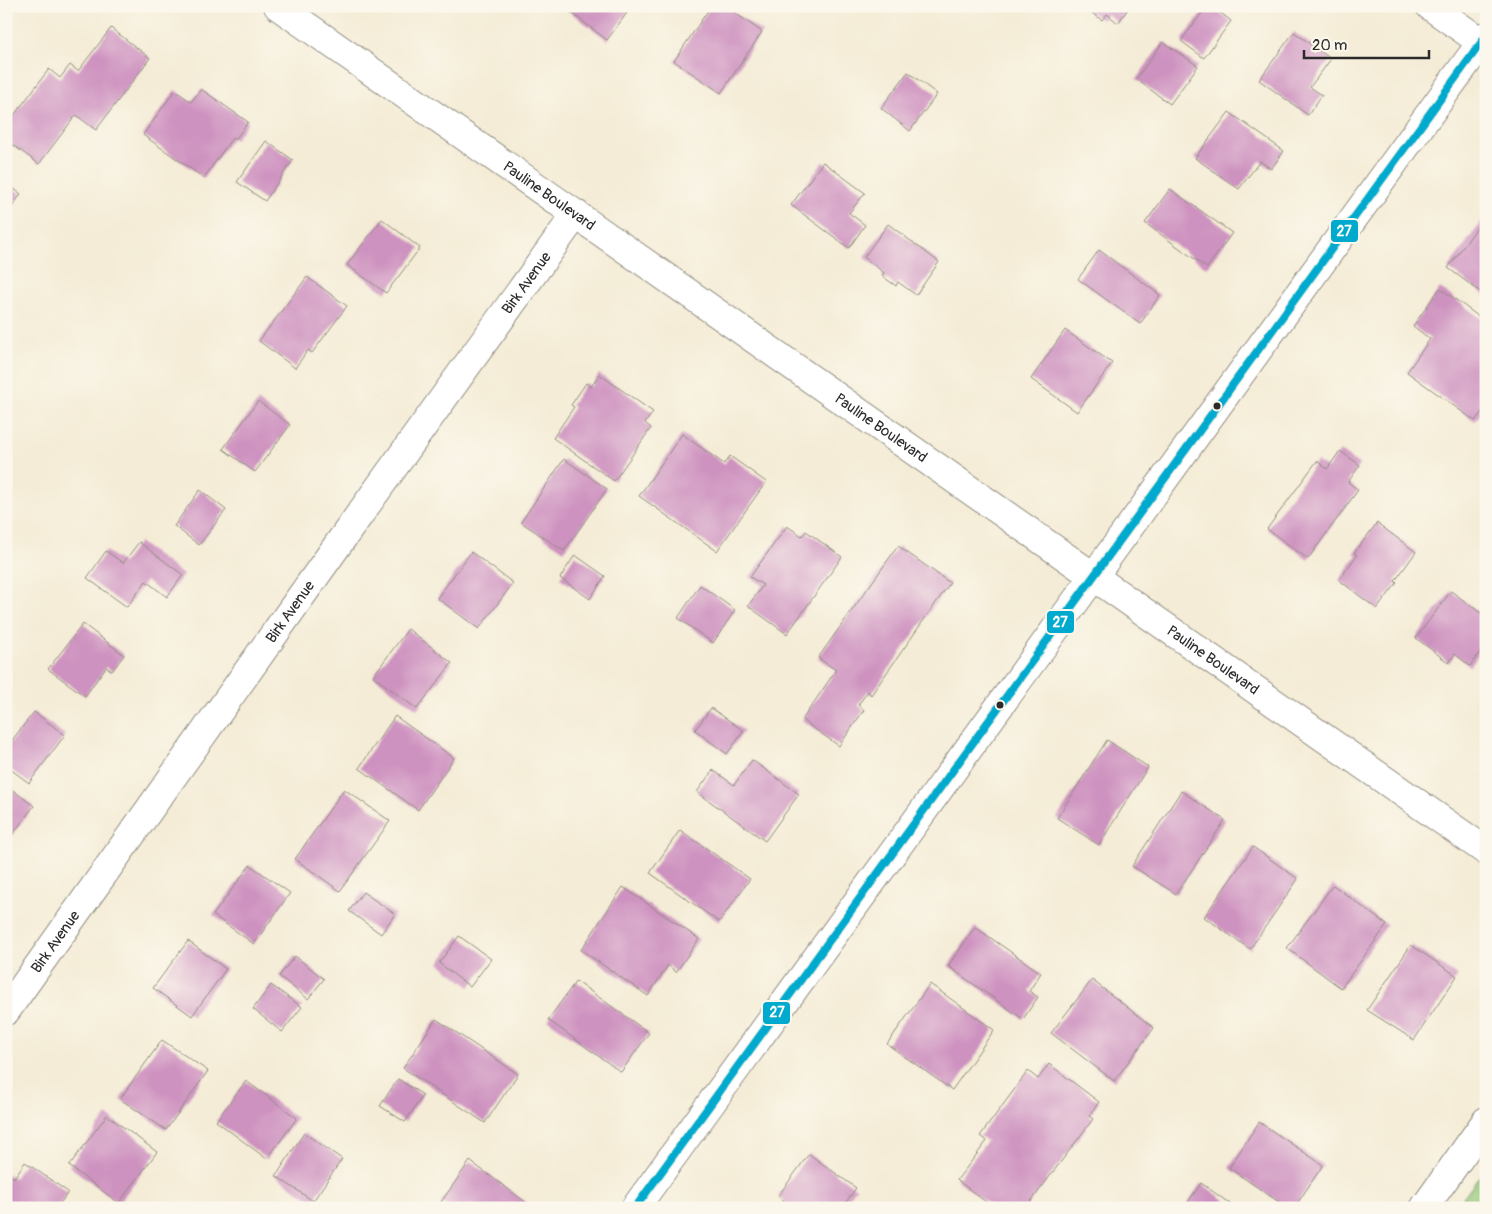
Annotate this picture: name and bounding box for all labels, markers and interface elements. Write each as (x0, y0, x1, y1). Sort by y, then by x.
scale bar (1304, 28, 1430, 60)
text: 20 m (1312, 36, 1347, 55)
street label: Pauline Boulevard (499, 157, 599, 235)
line badge: 27 (1330, 219, 1359, 243)
text: 27 (1336, 223, 1352, 240)
street label: Birk Avenue (498, 248, 556, 318)
street label: Pauline Boulevard (831, 389, 931, 467)
unlabelled marker (1212, 401, 1222, 411)
street label: Birk Avenue (261, 576, 319, 647)
line badge: 27 (1046, 610, 1075, 634)
text: 27 (1052, 614, 1068, 631)
street label: Pauline Boulevard (1163, 621, 1263, 699)
unlabelled marker (995, 700, 1005, 710)
street label: Birk Avenue (27, 906, 84, 977)
line badge: 27 (762, 1001, 791, 1025)
text: 27 (769, 1004, 785, 1021)

